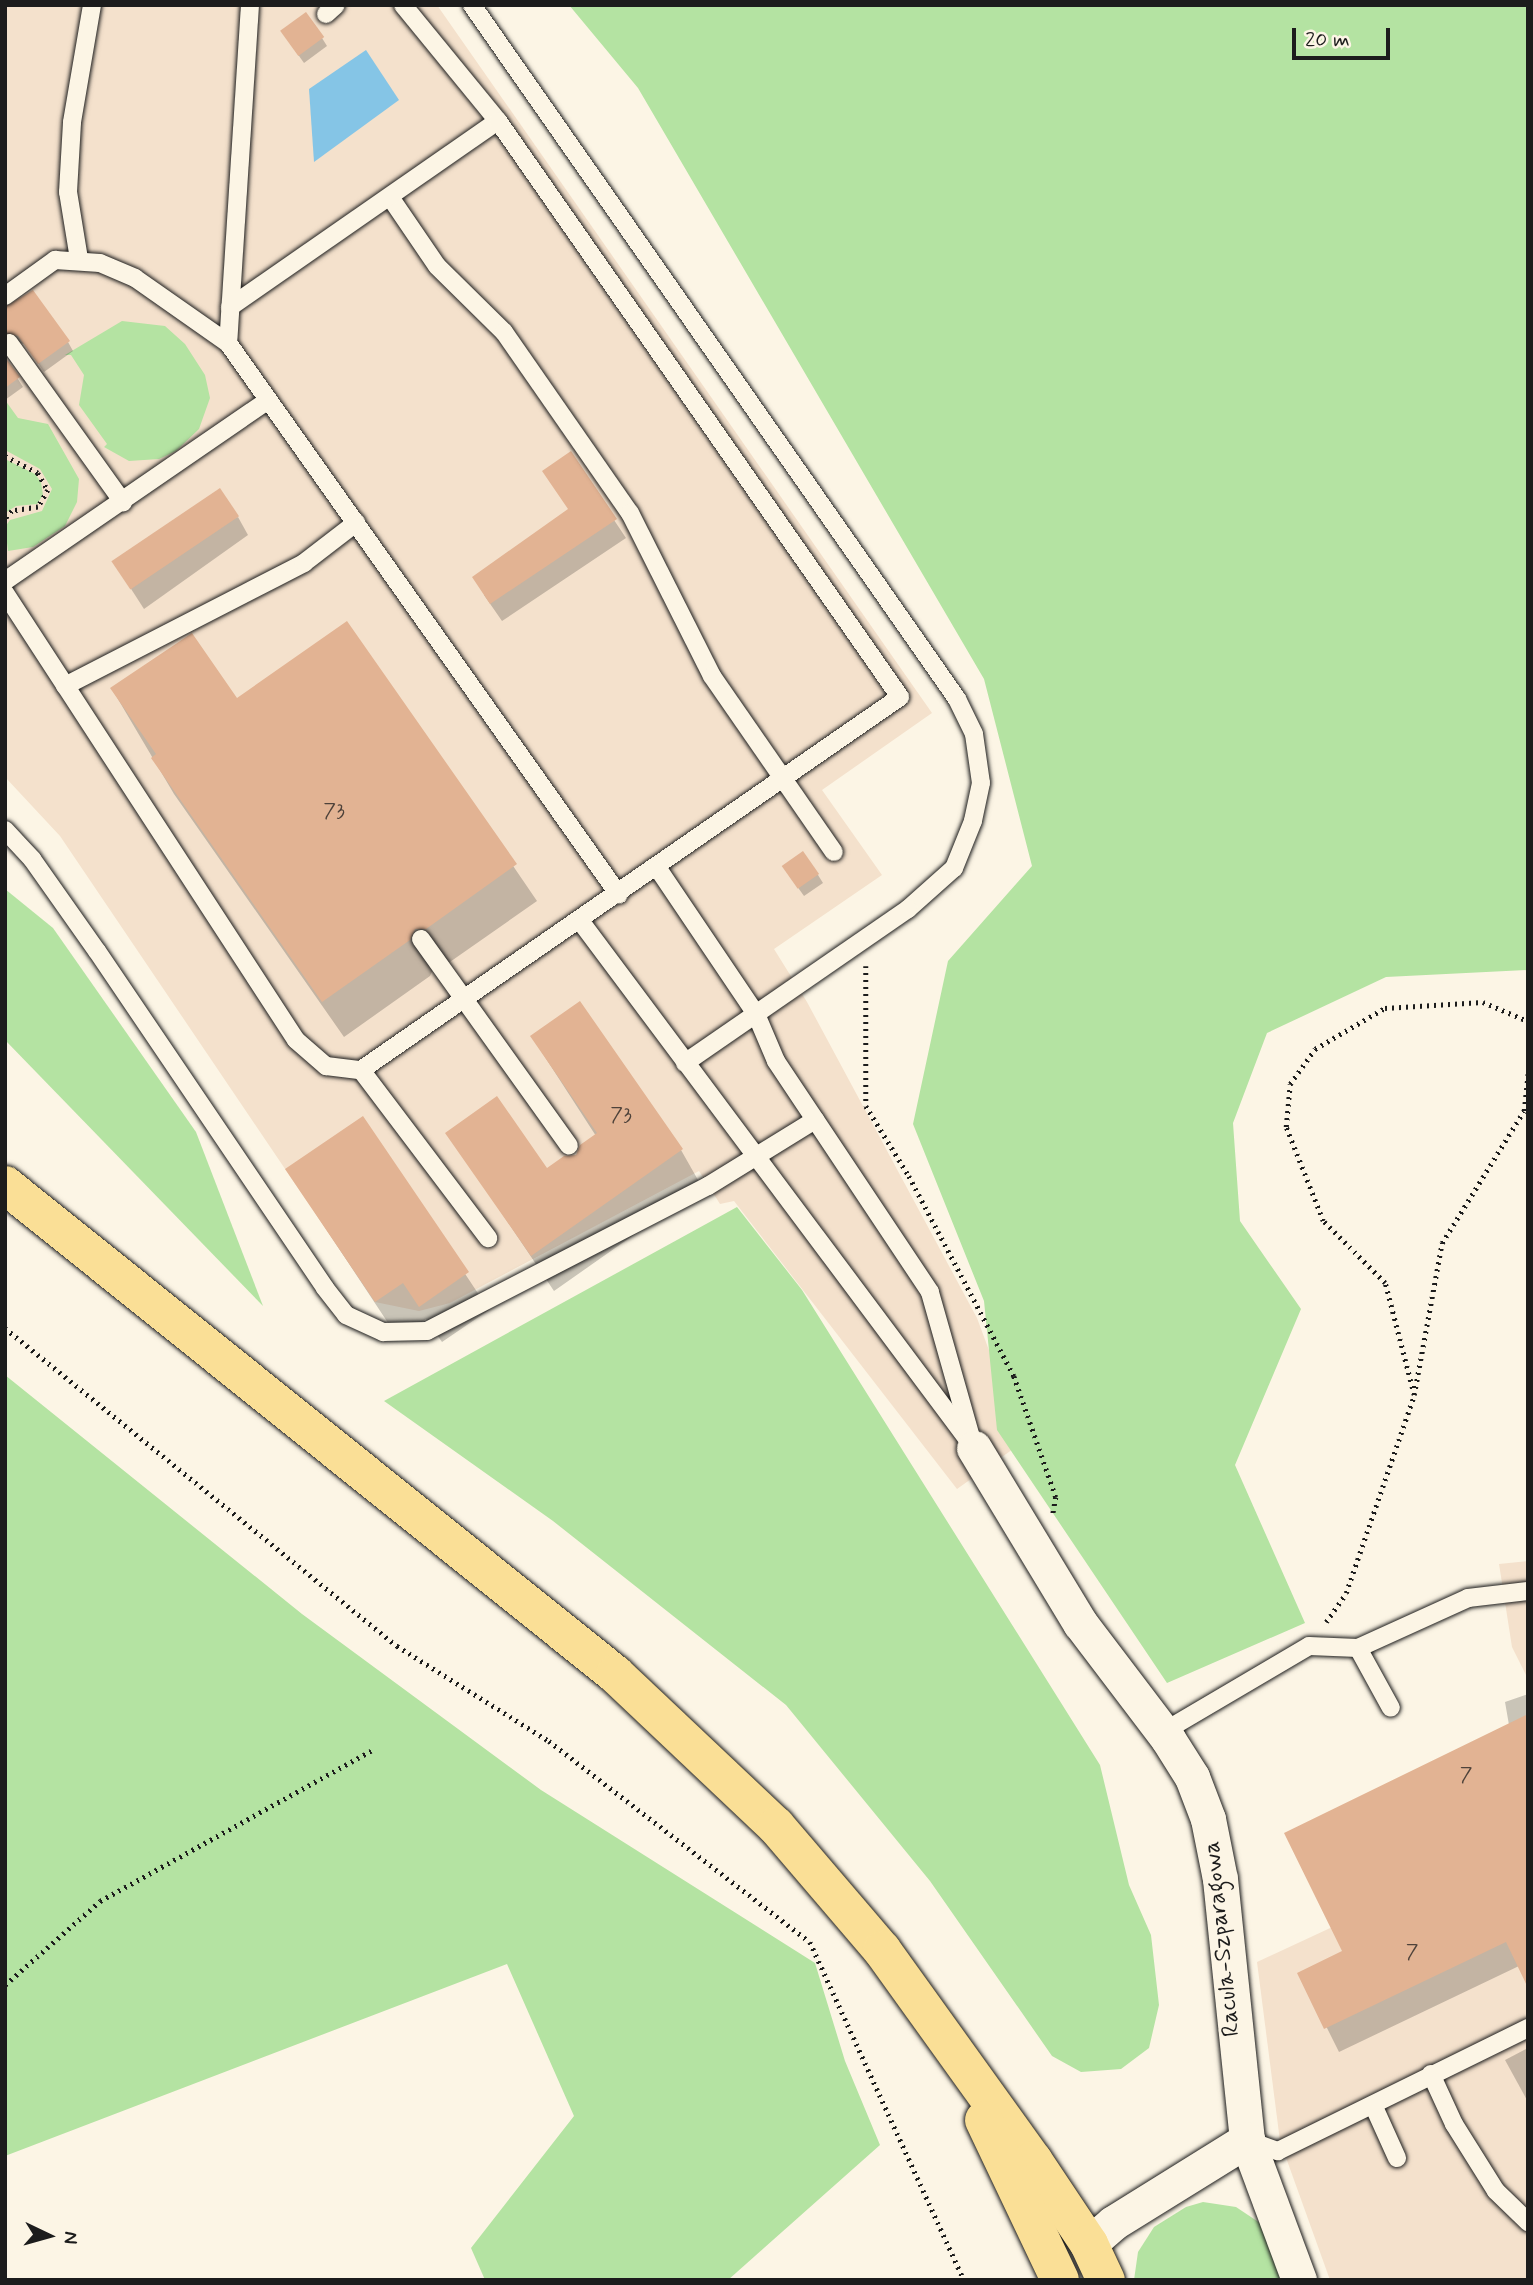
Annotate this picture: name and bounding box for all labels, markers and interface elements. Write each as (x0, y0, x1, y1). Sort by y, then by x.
scale bar (1295, 14, 1393, 58)
text: 20 m (1305, 26, 1350, 54)
house number: 73 (323, 798, 345, 824)
house number: 73 (610, 1102, 632, 1128)
house number: 7 (1460, 1762, 1472, 1788)
street label: Racula-Szparagowa (1197, 1840, 1247, 2038)
house number: 7 (1406, 1939, 1418, 1965)
north arrow (14, 2201, 84, 2271)
text: N (57, 2230, 83, 2245)

